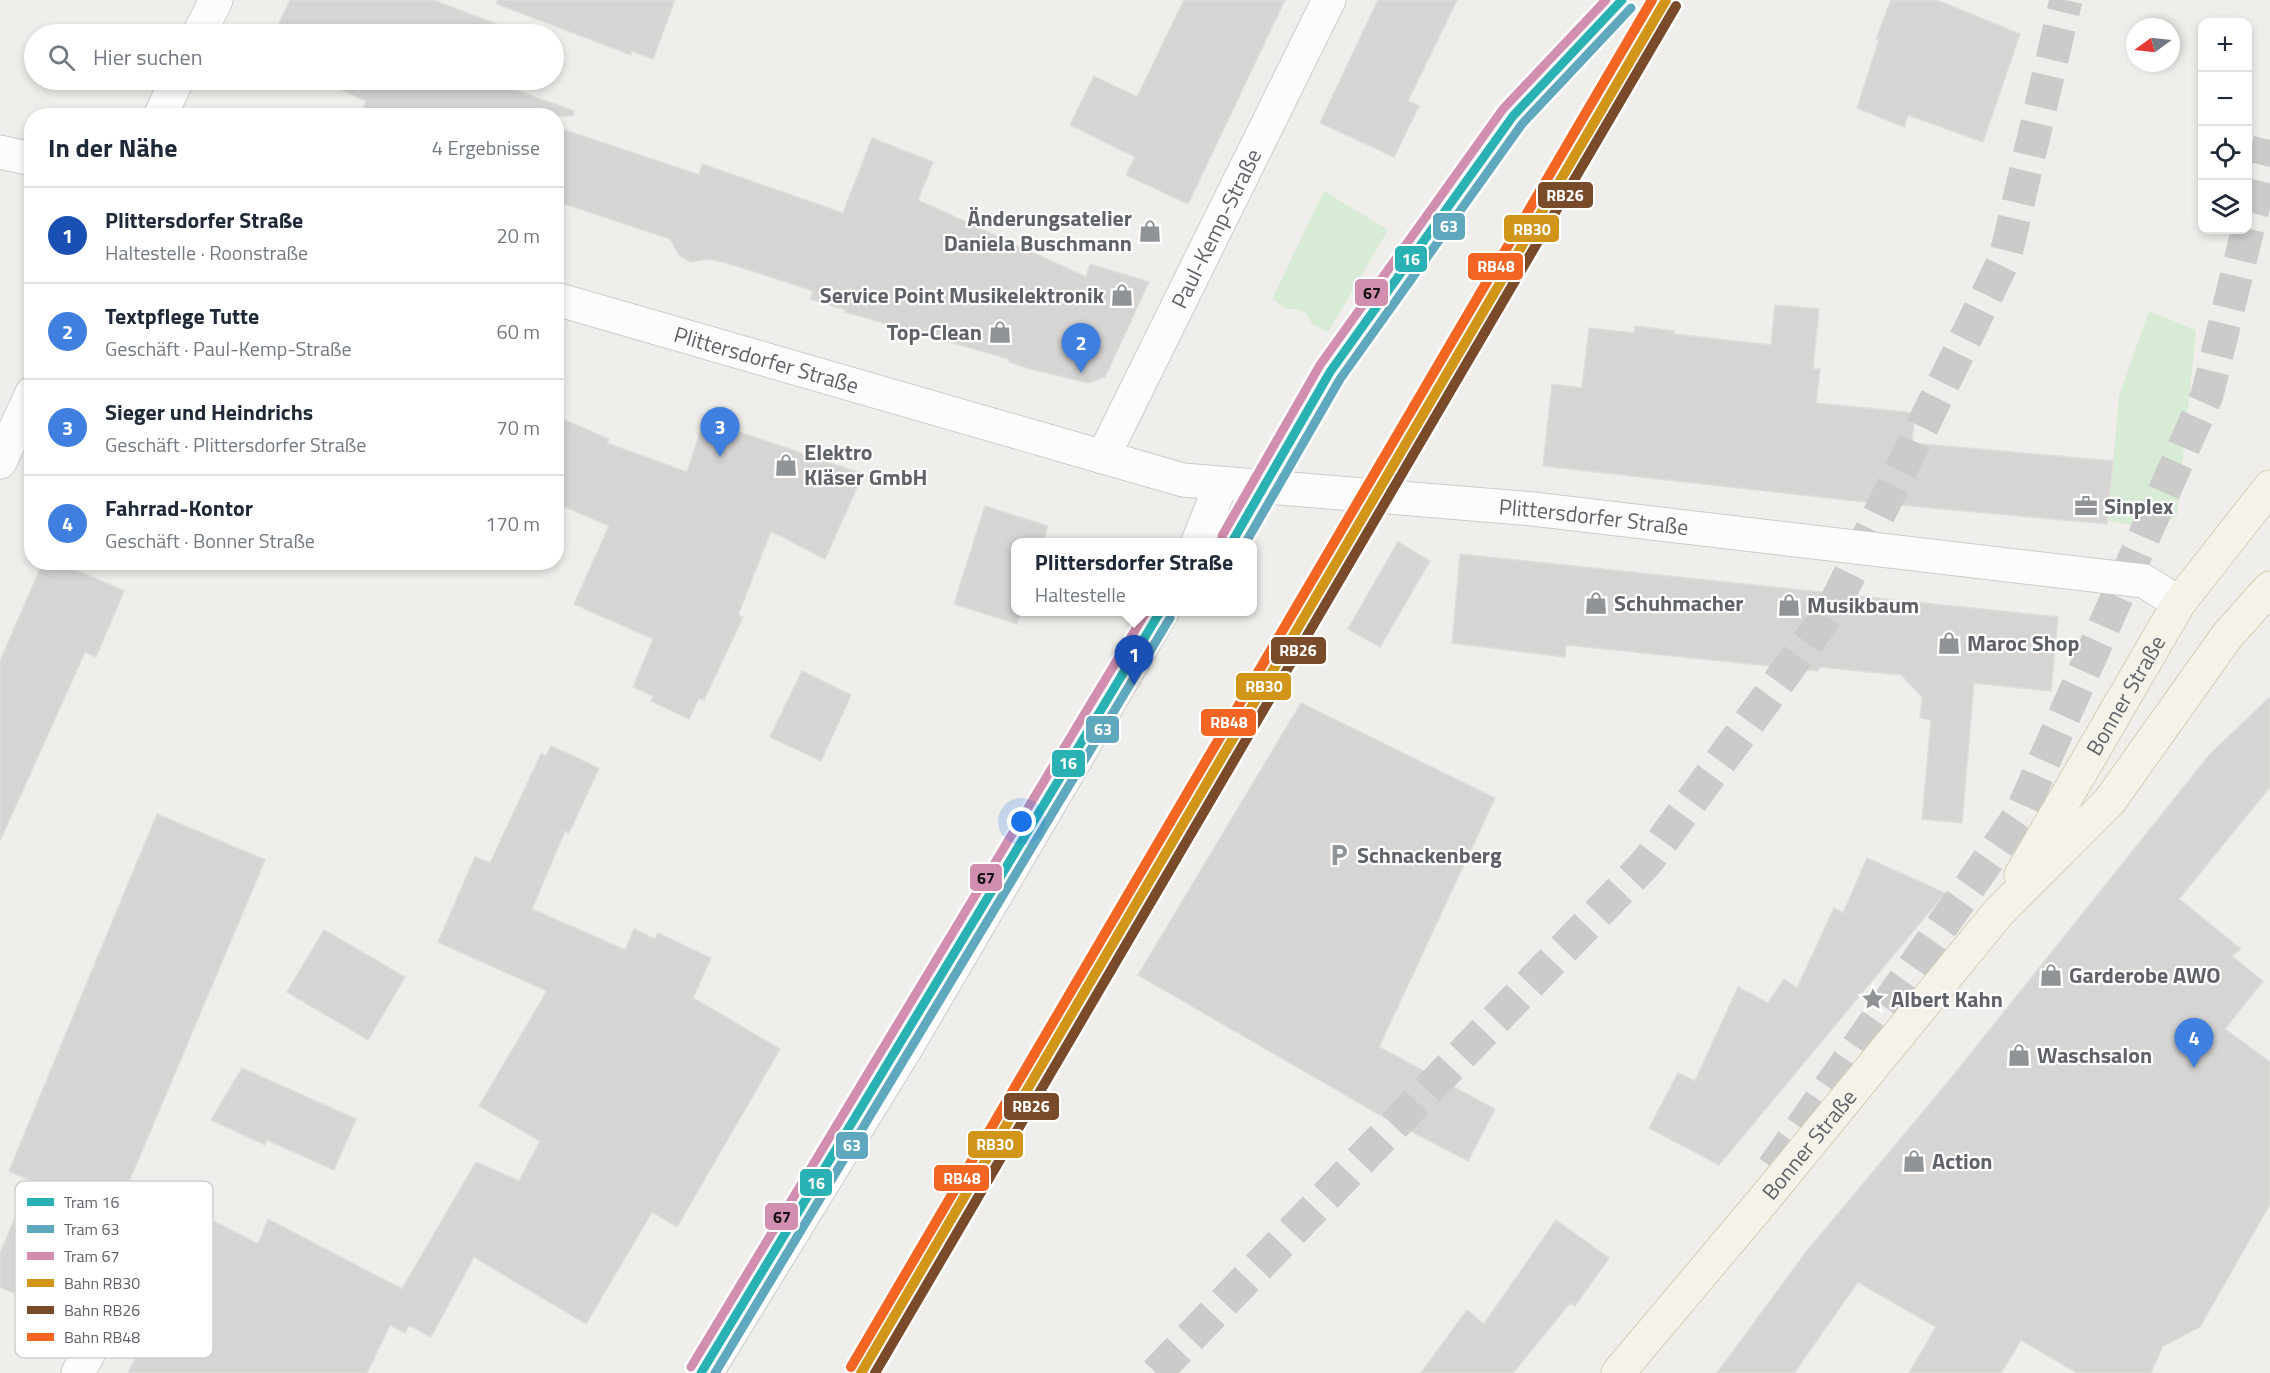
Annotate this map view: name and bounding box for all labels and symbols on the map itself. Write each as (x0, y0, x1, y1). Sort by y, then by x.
north arrow (2126, 18, 2180, 72)
street label: Paul-Kemp-Straße (1162, 143, 1270, 314)
line badge: RB26 (1537, 181, 1594, 209)
text: RB26 (1546, 183, 1584, 207)
place label: Änderungsatelier Daniela Buschmann (944, 201, 1132, 260)
line badge: 63 (1432, 212, 1466, 241)
text: 63 (1440, 214, 1458, 238)
line badge: RB30 (1503, 214, 1560, 243)
text: RB30 (1513, 217, 1551, 241)
shop icon: Änderungsatelier Daniela Buschmann (1137, 218, 1163, 244)
line badge: 16 (1394, 245, 1428, 273)
text: 16 (1402, 247, 1420, 271)
line badge: RB48 (1467, 252, 1524, 281)
text: RB48 (1477, 254, 1515, 278)
place label: Service Point Musikelektronik (820, 278, 1105, 312)
line badge: 67 (1354, 278, 1389, 307)
text: 67 (1363, 281, 1381, 305)
shop icon: Service Point Musikelektronik (1109, 282, 1135, 308)
place label: Top-Clean (887, 315, 982, 349)
street label: Plittersdorfer Straße (670, 317, 863, 403)
shop icon: Top-Clean (987, 319, 1013, 345)
pin: 2 (1062, 324, 1100, 373)
pin: 3 (700, 408, 740, 457)
place label: Elektro Kläser GmbH (804, 435, 928, 494)
shop icon: Elektro Kläser GmbH (773, 452, 799, 478)
street label: Plittersdorfer Straße (1497, 489, 1691, 544)
place label: Sinplex (2104, 489, 2174, 523)
office icon: Sinplex (2073, 493, 2099, 519)
place label: Schuhmacher (1614, 586, 1743, 620)
place label: Musikbaum (1807, 588, 1919, 622)
shop icon: Schuhmacher (1583, 590, 1609, 616)
shop icon: Musikbaum (1776, 592, 1802, 618)
place label: Maroc Shop (1967, 626, 2079, 660)
street label: Bonner Straße (2077, 629, 2174, 762)
shop icon: Maroc Shop (1936, 630, 1962, 656)
pin: 1 (1114, 636, 1154, 685)
line badge: RB26 (1270, 636, 1327, 665)
text: RB26 (1279, 638, 1317, 662)
line badge: RB30 (1235, 672, 1292, 701)
text: RB30 (1245, 674, 1283, 698)
line badge: RB48 (1200, 708, 1257, 737)
text: RB48 (1210, 710, 1248, 734)
line badge: 63 (1085, 715, 1120, 744)
text: 63 (1094, 717, 1112, 741)
line badge: 16 (1051, 749, 1086, 778)
text: 16 (1059, 751, 1077, 775)
your location (1007, 807, 1036, 836)
place label: Schnackenberg (1357, 838, 1502, 872)
parking icon: Schnackenberg (1326, 842, 1352, 868)
line badge: 67 (969, 863, 1003, 892)
text: 67 (977, 866, 995, 890)
place label: Garderobe AWO (2069, 958, 2221, 992)
shop icon: Garderobe AWO (2038, 962, 2064, 988)
place label: Albert Kahn (1891, 982, 2003, 1016)
place icon: Albert Kahn (1860, 986, 1886, 1012)
pin: 4 (2174, 1018, 2214, 1068)
place label: Waschsalon (2037, 1038, 2152, 1072)
shop icon: Waschsalon (2006, 1042, 2032, 1068)
street label: Bonner Straße (1753, 1082, 1865, 1207)
line badge: RB26 (1003, 1092, 1060, 1121)
text: RB26 (1012, 1094, 1050, 1118)
line badge: RB30 (967, 1130, 1024, 1159)
line badge: 63 (835, 1131, 869, 1160)
text: RB30 (976, 1132, 1014, 1156)
text: 63 (843, 1133, 861, 1157)
place label: Action (1932, 1144, 1993, 1178)
shop icon: Action (1901, 1148, 1927, 1174)
line badge: RB48 (933, 1164, 990, 1192)
text: RB48 (943, 1166, 981, 1190)
line badge: 16 (799, 1168, 833, 1197)
text: 16 (807, 1171, 825, 1195)
legend (15, 1181, 213, 1358)
text: Tram 16 (64, 1190, 119, 1214)
line badge: 67 (764, 1202, 799, 1231)
text: 67 (773, 1205, 791, 1229)
text: Tram 63 (64, 1217, 119, 1241)
text: Tram 67 (64, 1244, 119, 1268)
text: Bahn RB30 (64, 1271, 140, 1295)
text: Bahn RB26 (64, 1298, 140, 1322)
text: Bahn RB48 (64, 1325, 140, 1349)

